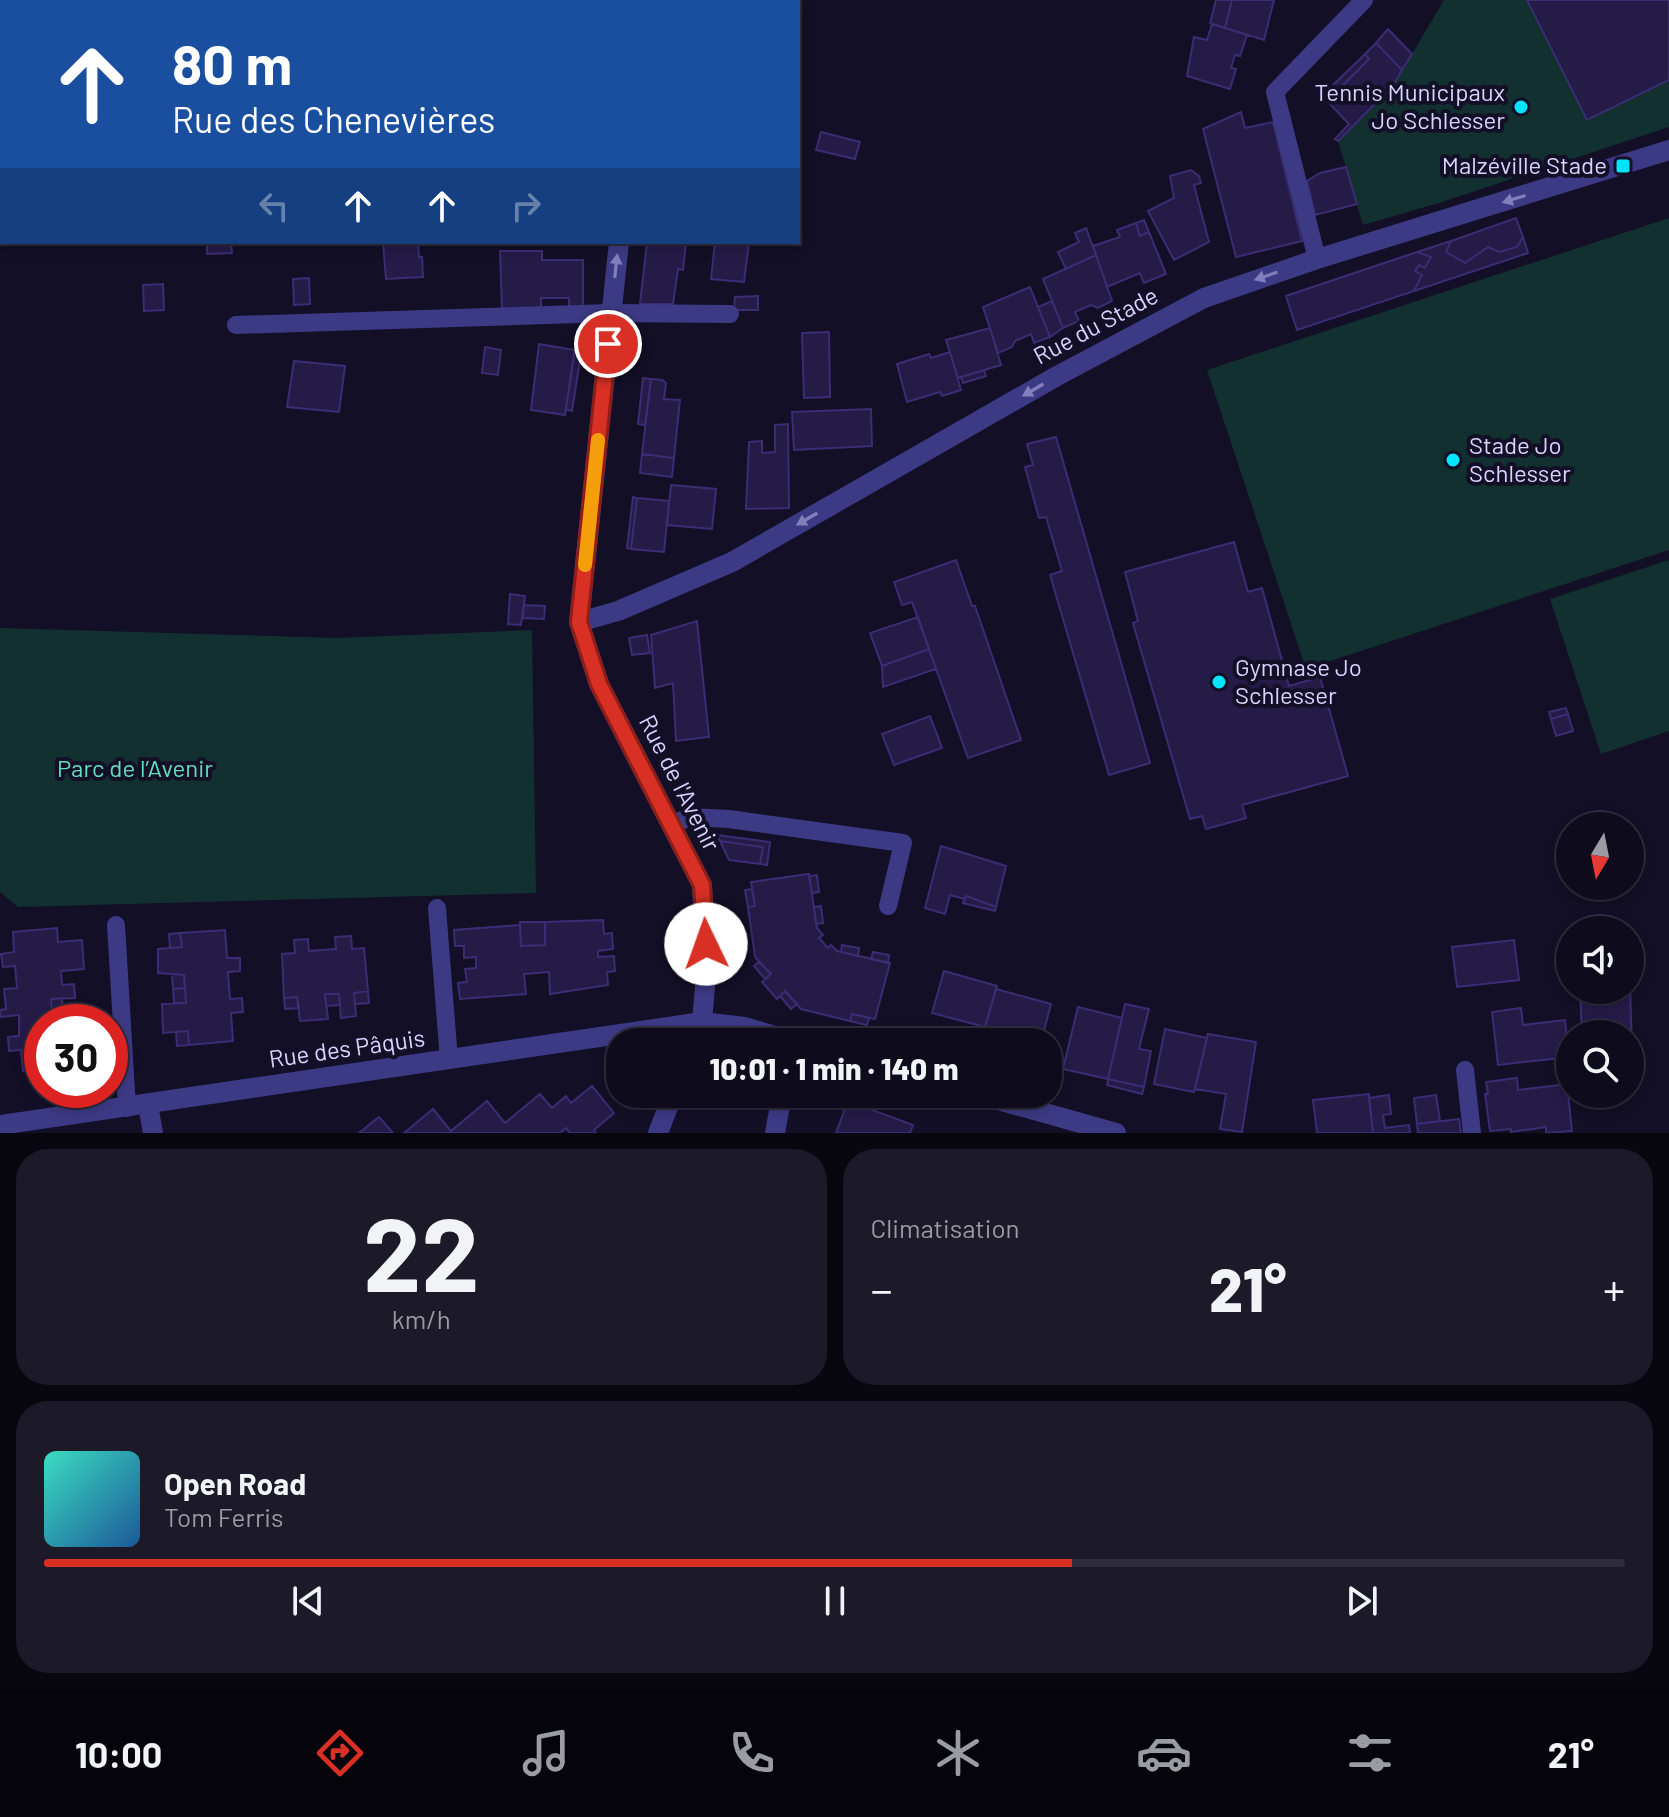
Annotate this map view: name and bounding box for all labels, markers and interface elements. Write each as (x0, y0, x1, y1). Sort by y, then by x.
text: 80 m (172, 29, 292, 96)
icon: ahead (40, 32, 144, 136)
place label: Tennis Municipaux Jo Schlesser (1314, 77, 1505, 134)
text: Rue des Chenevières (172, 97, 495, 140)
marker: Tennis Municipaux Jo Schlesser (1512, 98, 1530, 116)
place label: Malzéville Stade (1442, 150, 1607, 179)
marker: Malzéville Stade (1614, 157, 1632, 175)
icon: left (252, 184, 296, 228)
icon: ahead (336, 184, 380, 228)
icon: ahead (420, 184, 464, 228)
icon: right (504, 184, 548, 228)
one-way arrow (1502, 193, 1526, 206)
one-way arrow (610, 253, 623, 278)
one-way arrow (1254, 271, 1278, 283)
street label: Rue du Stade (1028, 280, 1163, 370)
pin (574, 310, 642, 378)
icon: arrive (586, 322, 630, 366)
one-way arrow (1022, 383, 1044, 397)
place label: Stade Jo Schlesser (1469, 430, 1571, 487)
marker: Stade Jo Schlesser (1444, 451, 1462, 469)
one-way arrow (796, 511, 818, 525)
place label: Gymnase Jo Schlesser (1235, 652, 1362, 709)
marker: Gymnase Jo Schlesser (1210, 673, 1228, 691)
street label: Rue de l'Avenir (634, 710, 727, 855)
park label: Parc de l’Avenir (57, 753, 213, 782)
north arrow (1556, 812, 1644, 900)
map controls (1556, 812, 1644, 1108)
position arrow (664, 902, 748, 986)
button: sound (1556, 916, 1644, 1004)
speed limit sign: 30 (24, 1004, 128, 1108)
button: search (1556, 1020, 1644, 1108)
street label: Rue des Pâquis (267, 1022, 427, 1073)
text: 10:01 · 1 min · 140 m (710, 1050, 958, 1086)
text: 22 (363, 1188, 479, 1313)
text: Climatisation (871, 1212, 1020, 1243)
text: 21° (1209, 1252, 1287, 1324)
text: − (871, 1262, 893, 1315)
text: + (1603, 1262, 1625, 1315)
text: km/h (392, 1303, 451, 1334)
text: Open Road (164, 1465, 306, 1501)
text: Tom Ferris (164, 1501, 284, 1532)
icon: previous (286, 1579, 330, 1623)
icon: pause (813, 1579, 857, 1623)
icon: next (1340, 1579, 1384, 1623)
icon: directions (312, 1725, 368, 1781)
icon: music (518, 1725, 574, 1781)
icon: phone (724, 1725, 780, 1781)
icon: climate (930, 1725, 986, 1781)
icon: car (1136, 1725, 1192, 1781)
icon: filters (1342, 1725, 1398, 1781)
text: 10:00 (75, 1732, 162, 1775)
text: 21° (1548, 1732, 1594, 1775)

